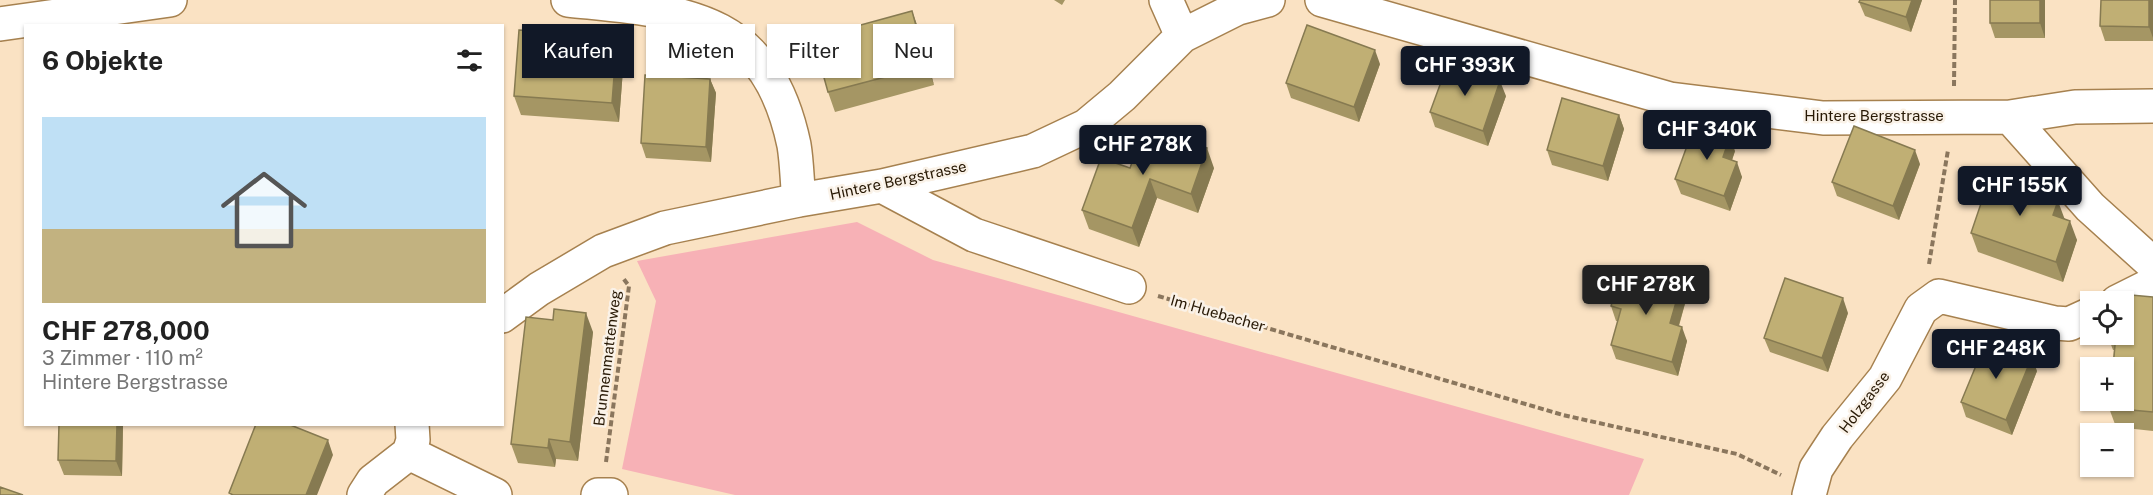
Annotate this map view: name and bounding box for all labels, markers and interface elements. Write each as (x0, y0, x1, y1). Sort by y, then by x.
chip: Kaufen (522, 24, 634, 78)
chip: Mieten (646, 24, 755, 78)
chip: Filter (767, 24, 861, 78)
chip: Neu (873, 24, 954, 78)
icon: filters (453, 44, 486, 77)
text: 6 Objekte (42, 45, 163, 76)
pin: CHF 393K (1403, 46, 1527, 97)
text: CHF 393K (1415, 53, 1515, 77)
street label: Hintere Bergstrasse (1804, 107, 1944, 124)
pin: CHF 340K (1645, 110, 1769, 161)
text: CHF 340K (1657, 117, 1757, 141)
pin: CHF 278K (1081, 125, 1205, 176)
text: CHF 278K (1093, 132, 1193, 156)
icon: home (210, 156, 318, 264)
street label: Hintere Bergstrasse (828, 157, 968, 203)
pin: CHF 155K (1958, 166, 2082, 217)
text: CHF 155K (1972, 173, 2068, 197)
pin: CHF 278K (1584, 265, 1708, 316)
text: CHF 278K (1596, 272, 1696, 296)
street label: Brunnenmattenweg (590, 289, 624, 427)
street label: Im Huebacher (1169, 291, 1267, 335)
map controls (2080, 291, 2134, 477)
button: locate (2080, 291, 2134, 345)
text: CHF 278,000 (42, 315, 210, 346)
pin: CHF 248K (1934, 329, 2058, 380)
text: CHF 248K (1946, 336, 2046, 360)
text: 3 Zimmer · 110 m² (42, 346, 203, 370)
button: + (2080, 357, 2134, 411)
street label: Holzgasse (1835, 368, 1893, 436)
text: Hintere Bergstrasse (42, 370, 228, 394)
button: − (2080, 423, 2134, 477)

